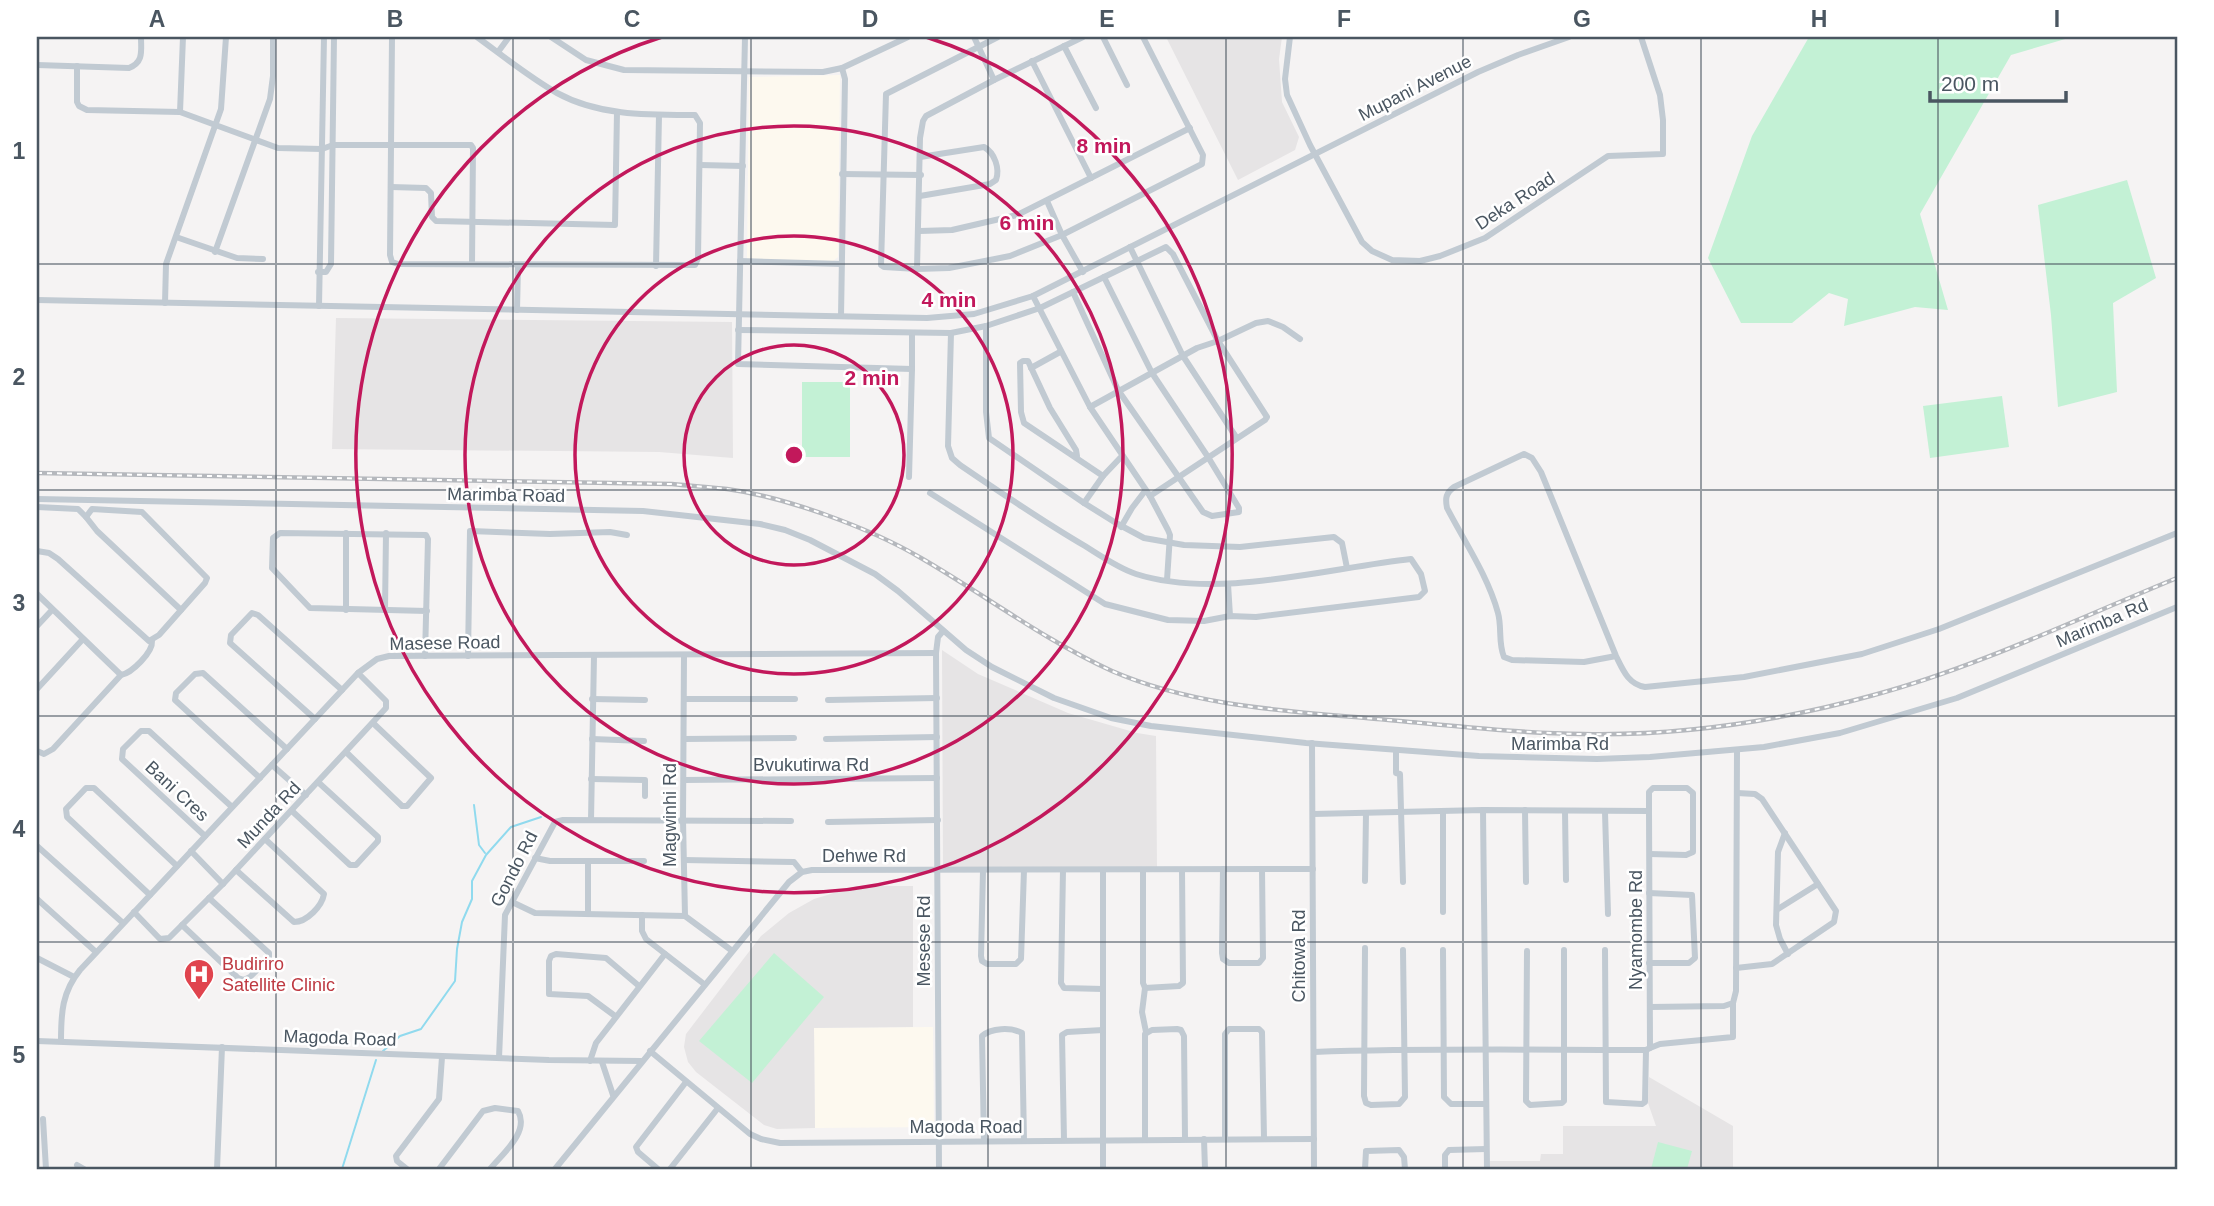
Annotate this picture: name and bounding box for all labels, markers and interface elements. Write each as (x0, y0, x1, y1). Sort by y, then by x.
text: A (149, 6, 165, 32)
text: B (387, 6, 403, 32)
text: C (624, 6, 640, 32)
text: D (862, 6, 878, 32)
text: E (1099, 6, 1115, 32)
text: F (1337, 6, 1351, 32)
text: G (1573, 6, 1591, 32)
text: H (1811, 6, 1827, 32)
text: I (2054, 6, 2060, 32)
street label: Mupani Avenue (1355, 51, 1475, 125)
scale bar (1930, 60, 2067, 104)
text: 200 m (1941, 72, 1999, 95)
text: 8 min (1077, 134, 1131, 157)
text: 1 (13, 138, 26, 164)
street label: Deka Road (1472, 168, 1558, 234)
text: 6 min (1000, 211, 1054, 234)
text: 4 min (922, 288, 976, 311)
text: 2 (13, 364, 25, 390)
text: 2 min (845, 366, 899, 389)
centre of rings (782, 443, 806, 467)
street label: Marimba Road (447, 484, 565, 506)
text: 3 (13, 590, 25, 616)
street label: Marimba Rd (2053, 595, 2151, 651)
street label: Masese Road (389, 632, 501, 654)
street label: Marimba Rd (1511, 734, 1609, 754)
street label: Bvukutirwa Rd (753, 755, 869, 775)
street label: Bani Cres (141, 757, 213, 825)
street label: Magwinhi Rd (660, 763, 680, 867)
street label: Munda Rd (233, 778, 305, 852)
text: 4 (13, 816, 26, 842)
street label: Gondo Rd (486, 828, 542, 910)
street label: Dehwe Rd (822, 846, 906, 866)
street label: Nyamombe Rd (1626, 870, 1646, 990)
street label: Mesese Rd (914, 895, 934, 987)
street label: Chitowa Rd (1289, 909, 1309, 1003)
place label: Budiriro Satellite Clinic (222, 954, 335, 995)
hospital icon: Budiriro Satellite Clinic (182, 957, 216, 1001)
street label: Magoda Road (283, 1026, 397, 1050)
text: 5 (13, 1042, 26, 1068)
street label: Magoda Road (909, 1117, 1023, 1137)

